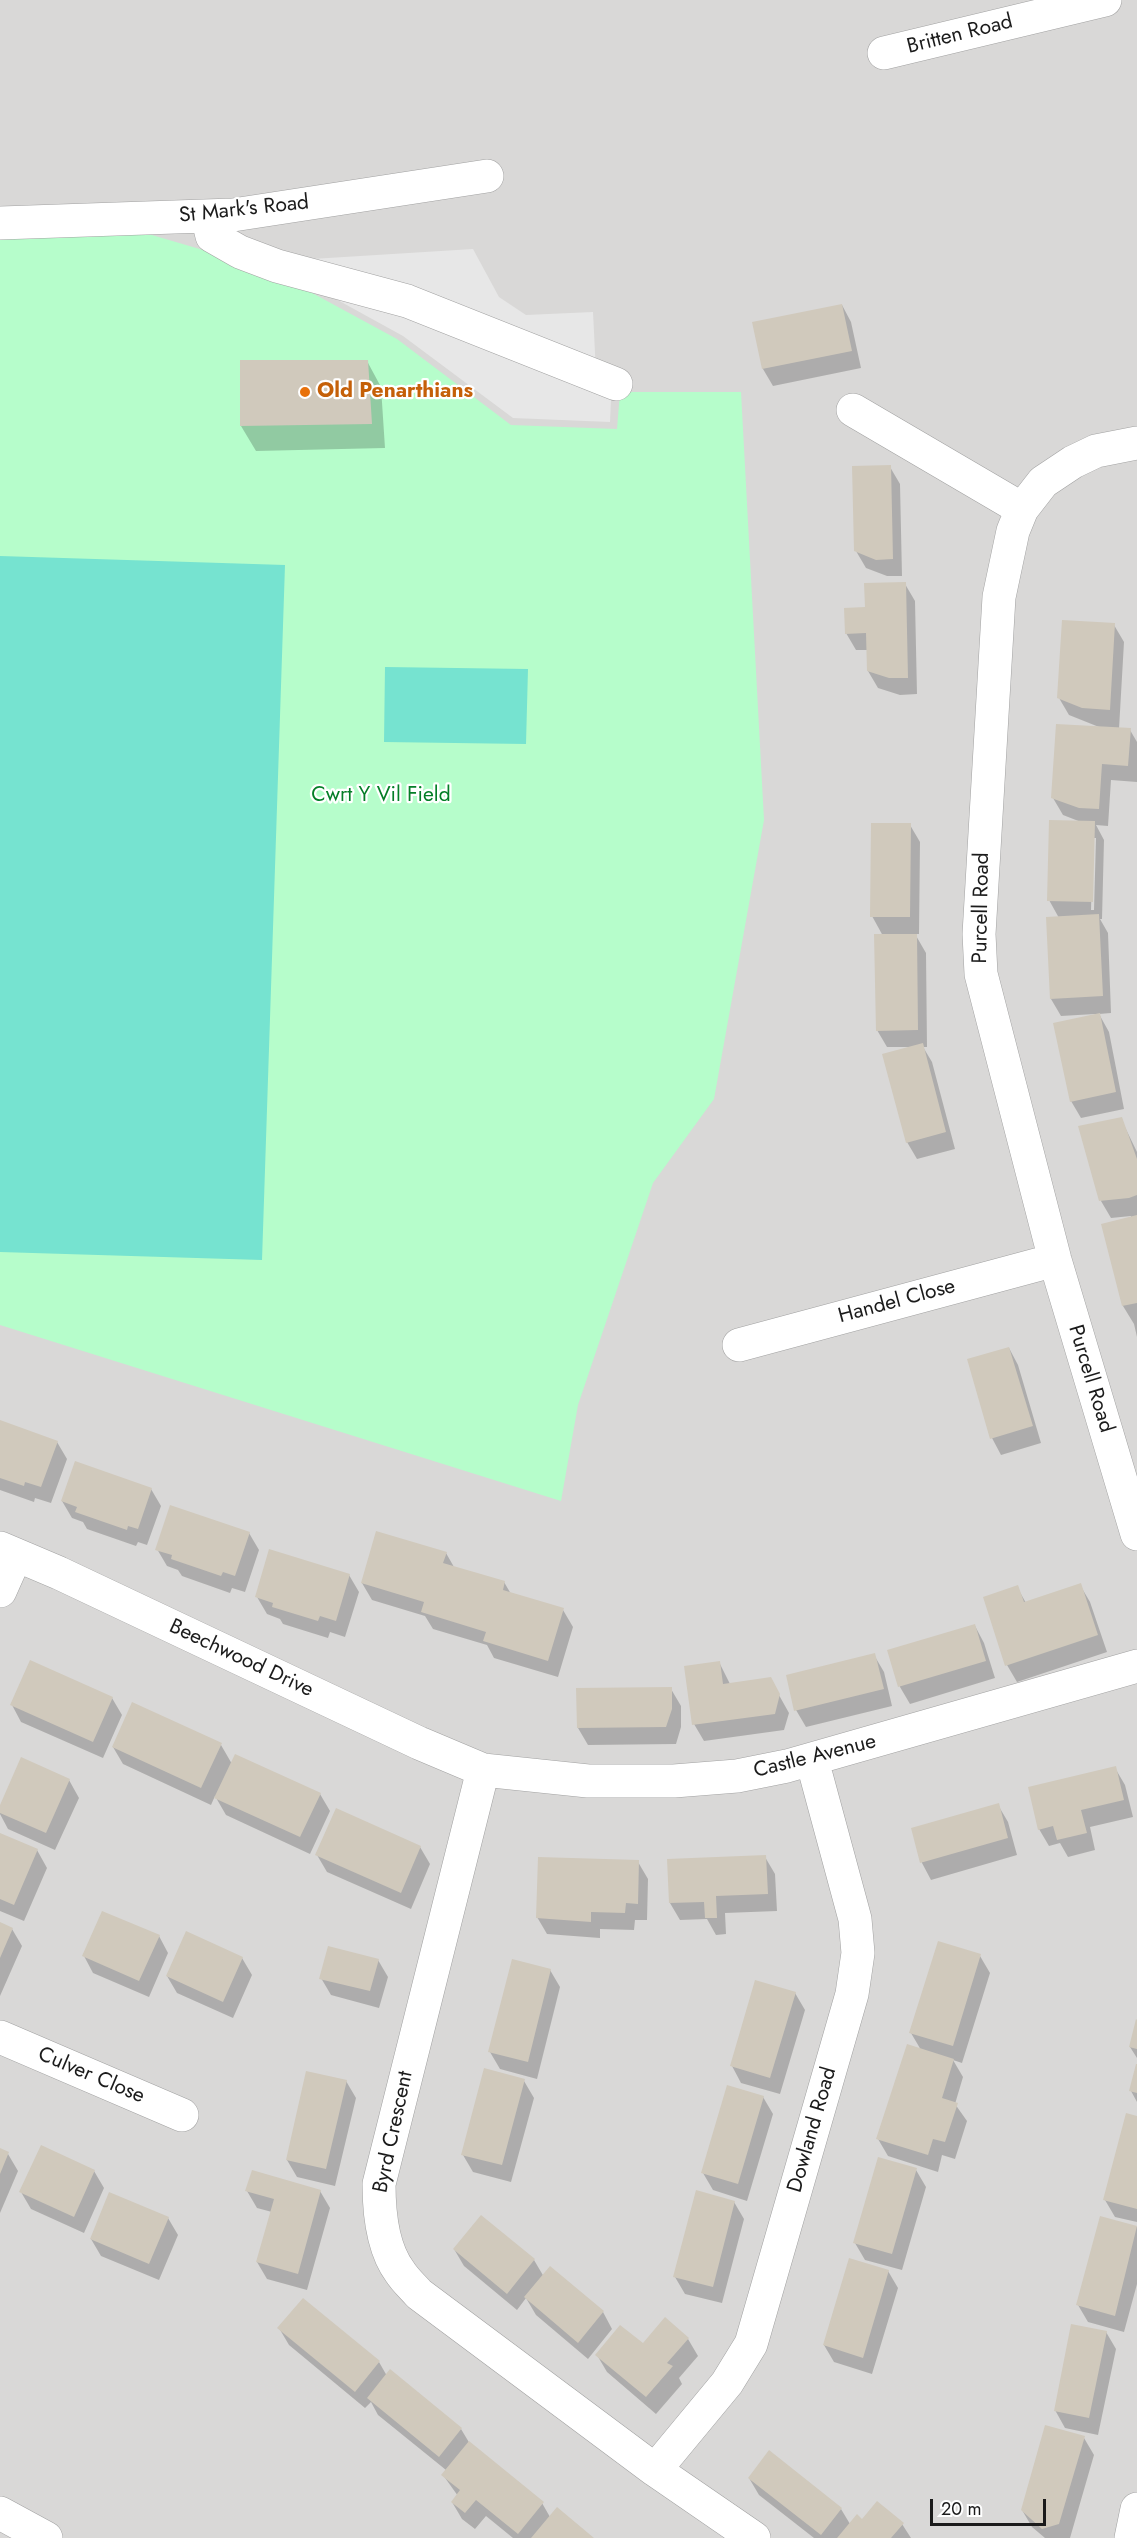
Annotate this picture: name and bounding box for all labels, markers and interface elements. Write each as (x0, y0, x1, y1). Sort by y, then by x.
street label: Britten Road (905, 10, 1015, 60)
street label: St Mark's Road (178, 191, 310, 229)
place label: Old Penarthians (317, 379, 473, 405)
marker: Old Penarthians (298, 385, 312, 399)
park label: Cwrt Y Vil Field (311, 783, 451, 809)
street label: Purcell Road (968, 852, 996, 964)
street label: Handel Close (836, 1274, 958, 1330)
street label: Purcell Road (1062, 1322, 1118, 1436)
street label: Beechwood Drive (165, 1615, 317, 1703)
street label: Castle Avenue (751, 1730, 879, 1784)
street label: Culver Close (34, 2042, 148, 2110)
street label: Dowland Road (783, 2064, 843, 2196)
street label: Byrd Crescent (369, 2069, 419, 2195)
scale bar (933, 2487, 1048, 2525)
text: 20 m (941, 2496, 981, 2522)

